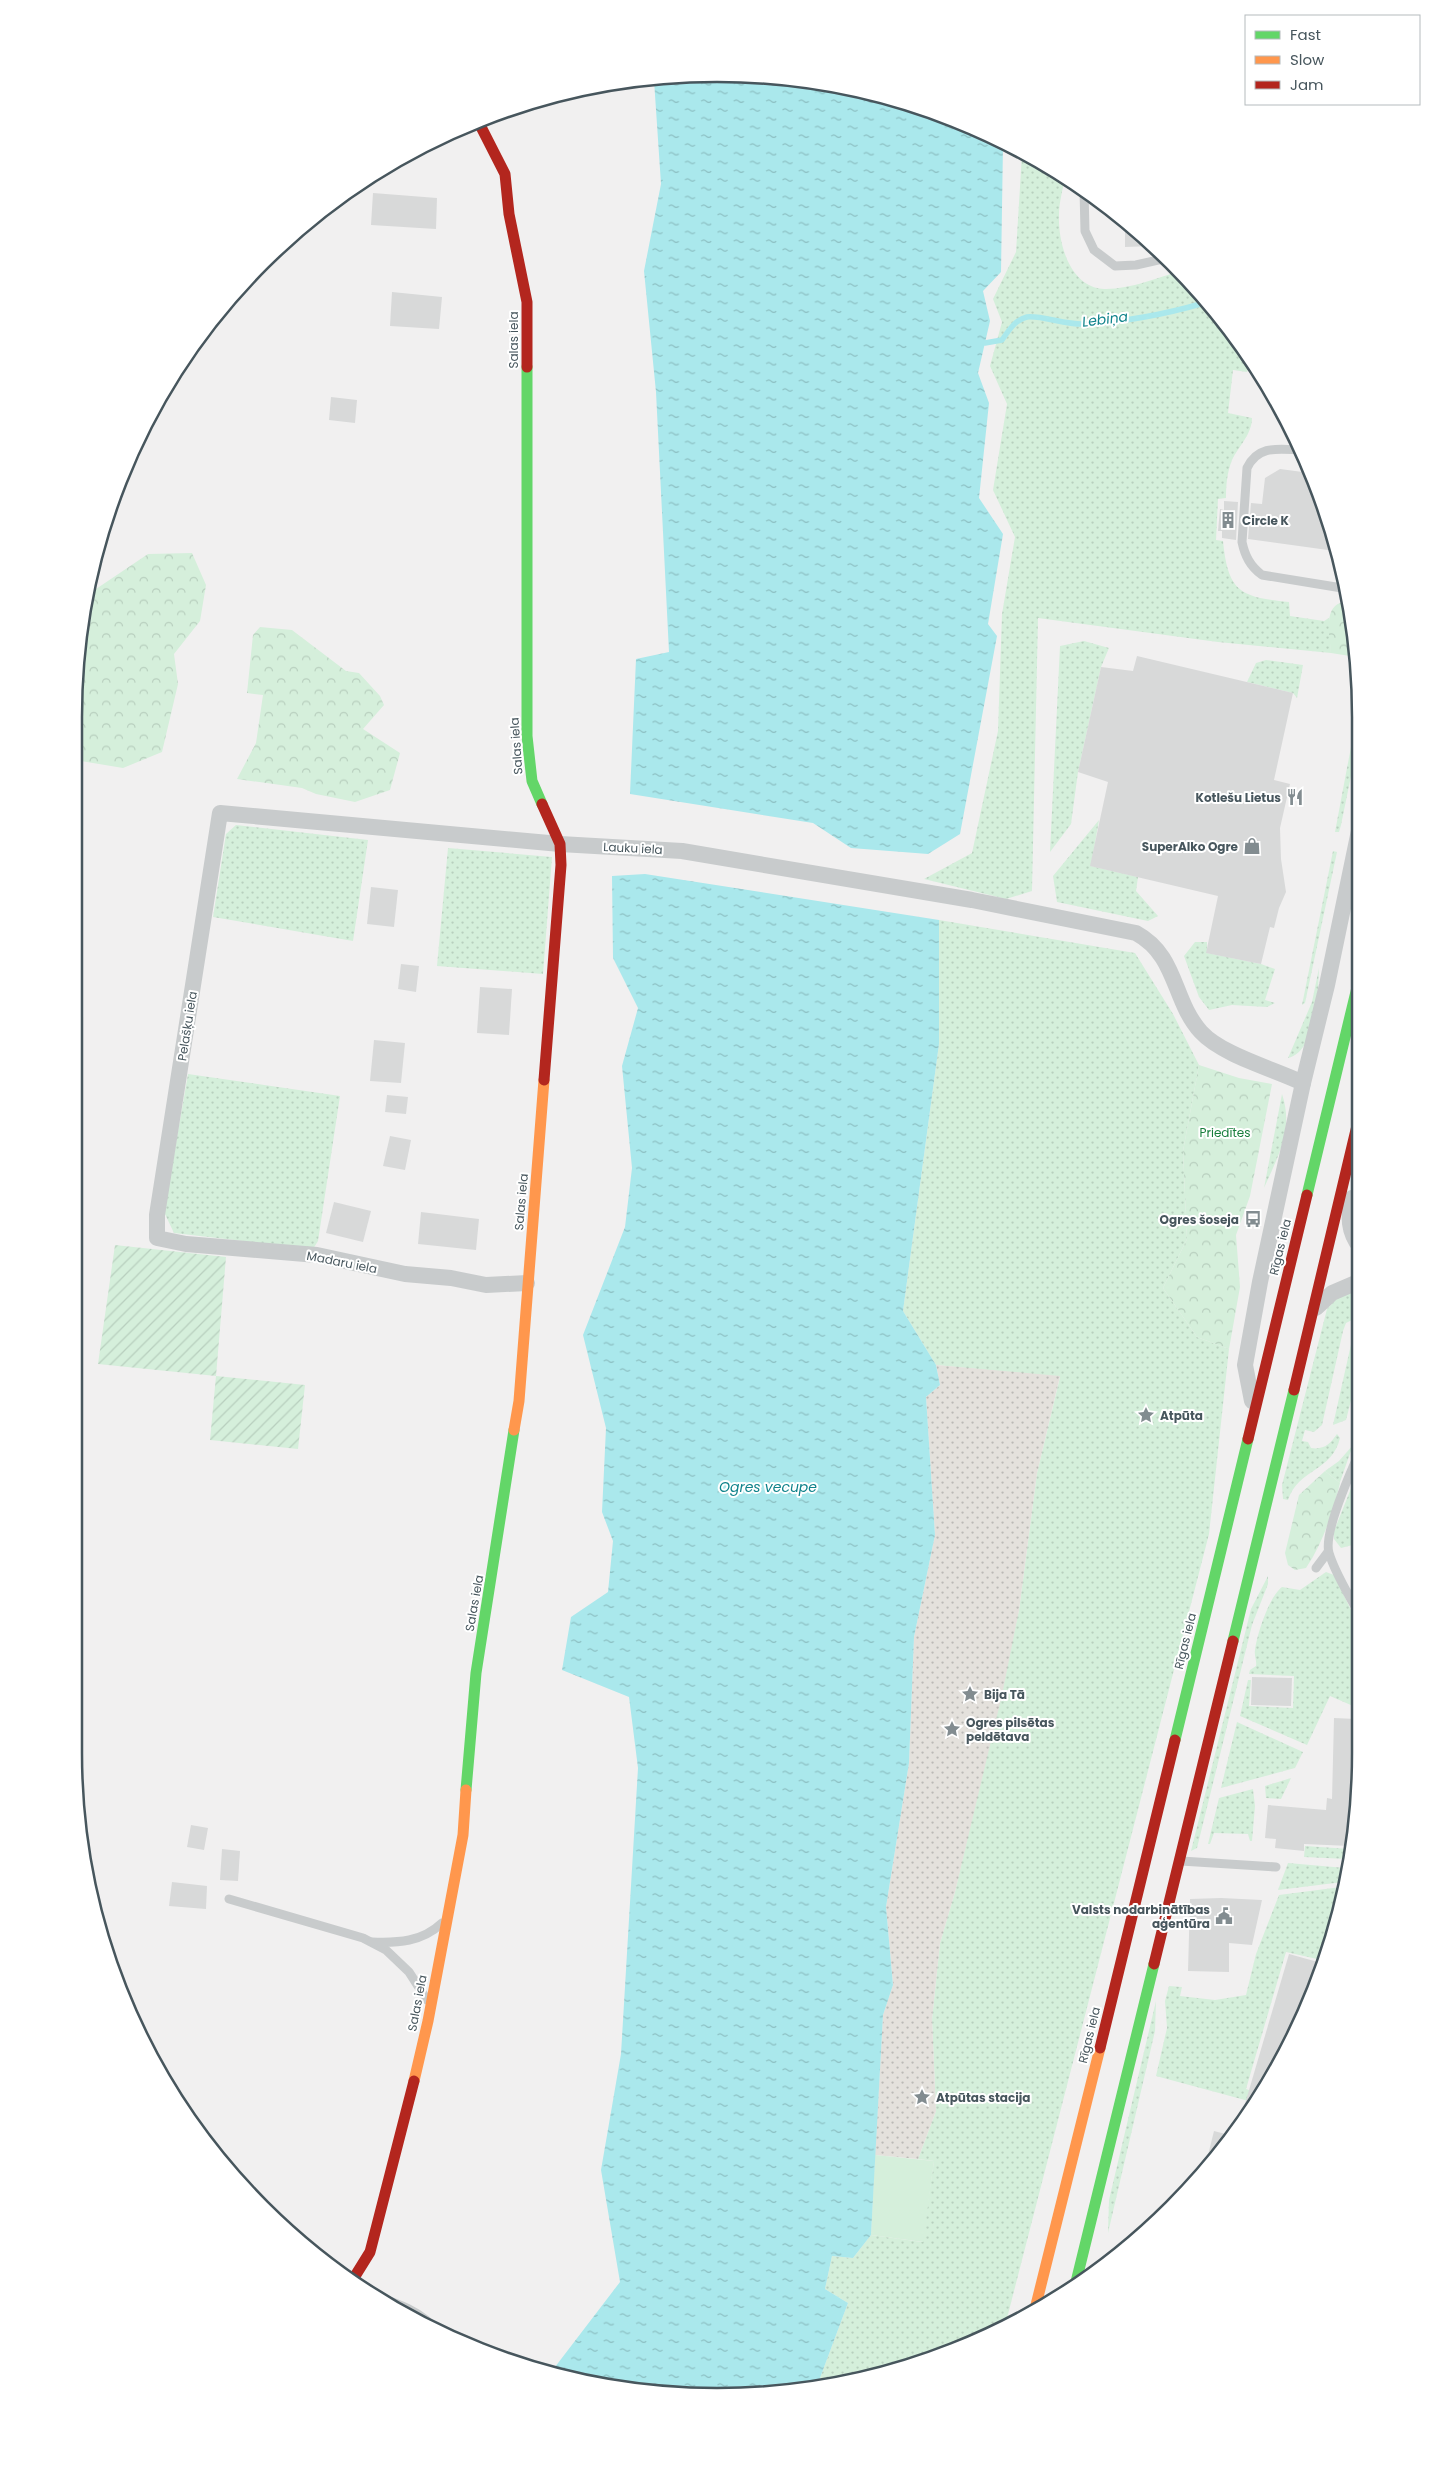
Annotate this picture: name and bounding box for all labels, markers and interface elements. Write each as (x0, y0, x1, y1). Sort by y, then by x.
legend (1245, 15, 1420, 105)
text: Fast (1290, 24, 1321, 45)
text: Slow (1290, 49, 1325, 70)
text: Jam (1290, 74, 1324, 95)
water label: Lebiņa (1081, 306, 1130, 332)
street label: Salas iela (505, 311, 522, 369)
building icon: Circle K (1218, 510, 1238, 530)
place label: Circle K (1242, 512, 1290, 529)
street label: Salas iela (506, 717, 526, 775)
restaurant icon: Kotlešu Lietus (1285, 787, 1305, 807)
place label: Kotlešu Lietus (1196, 789, 1281, 806)
shop icon: SuperAlko Ogre (1242, 836, 1262, 856)
street label: Lauku iela (603, 838, 663, 858)
place label: SuperAlko Ogre (1142, 838, 1239, 855)
street label: Pelašķu iela (173, 990, 201, 1062)
park label: Priedītes (1200, 1124, 1250, 1141)
street label: Salas iela (510, 1173, 532, 1231)
bus stop icon: Ogres šoseja (1243, 1209, 1263, 1229)
place label: Ogres šoseja (1160, 1211, 1239, 1228)
street label: Rīgas iela (1265, 1217, 1295, 1277)
street label: Madaru iela (305, 1247, 379, 1277)
place icon: Atpūta (1136, 1405, 1156, 1425)
place label: Atpūta (1160, 1407, 1203, 1424)
water label: Ogres vecupe (719, 1477, 817, 1497)
street label: Salas iela (461, 1573, 487, 1633)
street label: Rīgas iela (1170, 1611, 1200, 1671)
place icon: Bija Tā (960, 1684, 980, 1704)
place label: Bija Tā (984, 1686, 1025, 1703)
place label: Ogres pilsētas peldētava (966, 1714, 1055, 1745)
place icon: Ogres pilsētas peldētava (942, 1719, 962, 1739)
place label: Valsts nodarbinātības aģentūra (1072, 1901, 1210, 1932)
public building icon: Valsts nodarbinātības aģentūra (1214, 1906, 1234, 1926)
street label: Salas iela (403, 1973, 431, 2033)
street label: Rīgas iela (1074, 2005, 1104, 2065)
place icon: Atpūtas stacija (912, 2087, 932, 2107)
place label: Atpūtas stacija (936, 2089, 1030, 2106)

